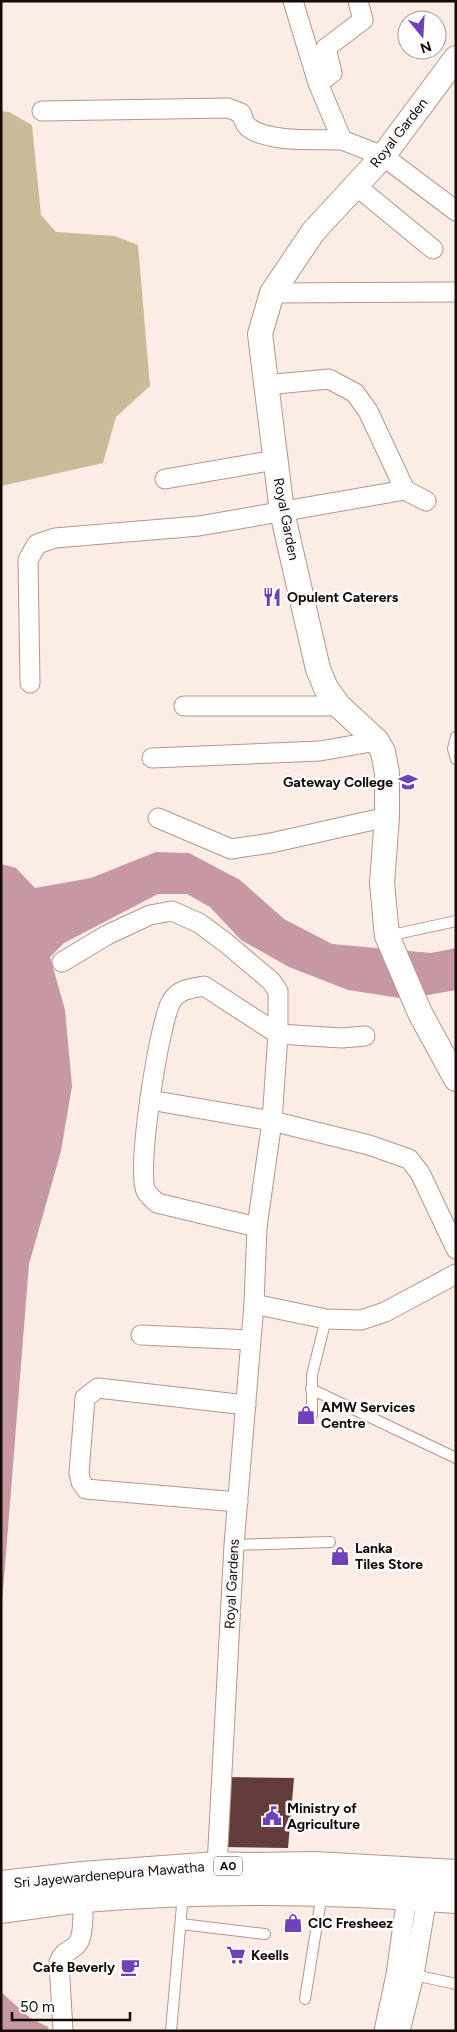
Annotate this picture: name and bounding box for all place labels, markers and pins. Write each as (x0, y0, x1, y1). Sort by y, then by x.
restaurant icon: Opulent Caterers (261, 586, 283, 608)
place label: Opulent Caterers (287, 589, 399, 606)
school or university icon: Gateway College (397, 771, 419, 793)
place label: Gateway College (283, 774, 393, 791)
place label: AMW Services Centre (321, 1399, 416, 1432)
shop icon: AMW Services Centre (295, 1404, 317, 1426)
place label: Lanka Tiles Store (355, 1540, 423, 1573)
shop icon: Lanka Tiles Store (329, 1545, 351, 1567)
place label: Ministry of Agriculture (287, 1800, 360, 1833)
public building icon: Ministry of Agriculture (261, 1805, 283, 1827)
shop icon: CIC Fresheez (282, 1912, 304, 1934)
place label: CIC Fresheez (308, 1915, 393, 1932)
supermarket icon: Keells (225, 1944, 247, 1966)
place label: Keells (251, 1947, 289, 1964)
cafe icon: Cafe Beverly (119, 1956, 141, 1978)
place label: Cafe Beverly (33, 1959, 116, 1976)

